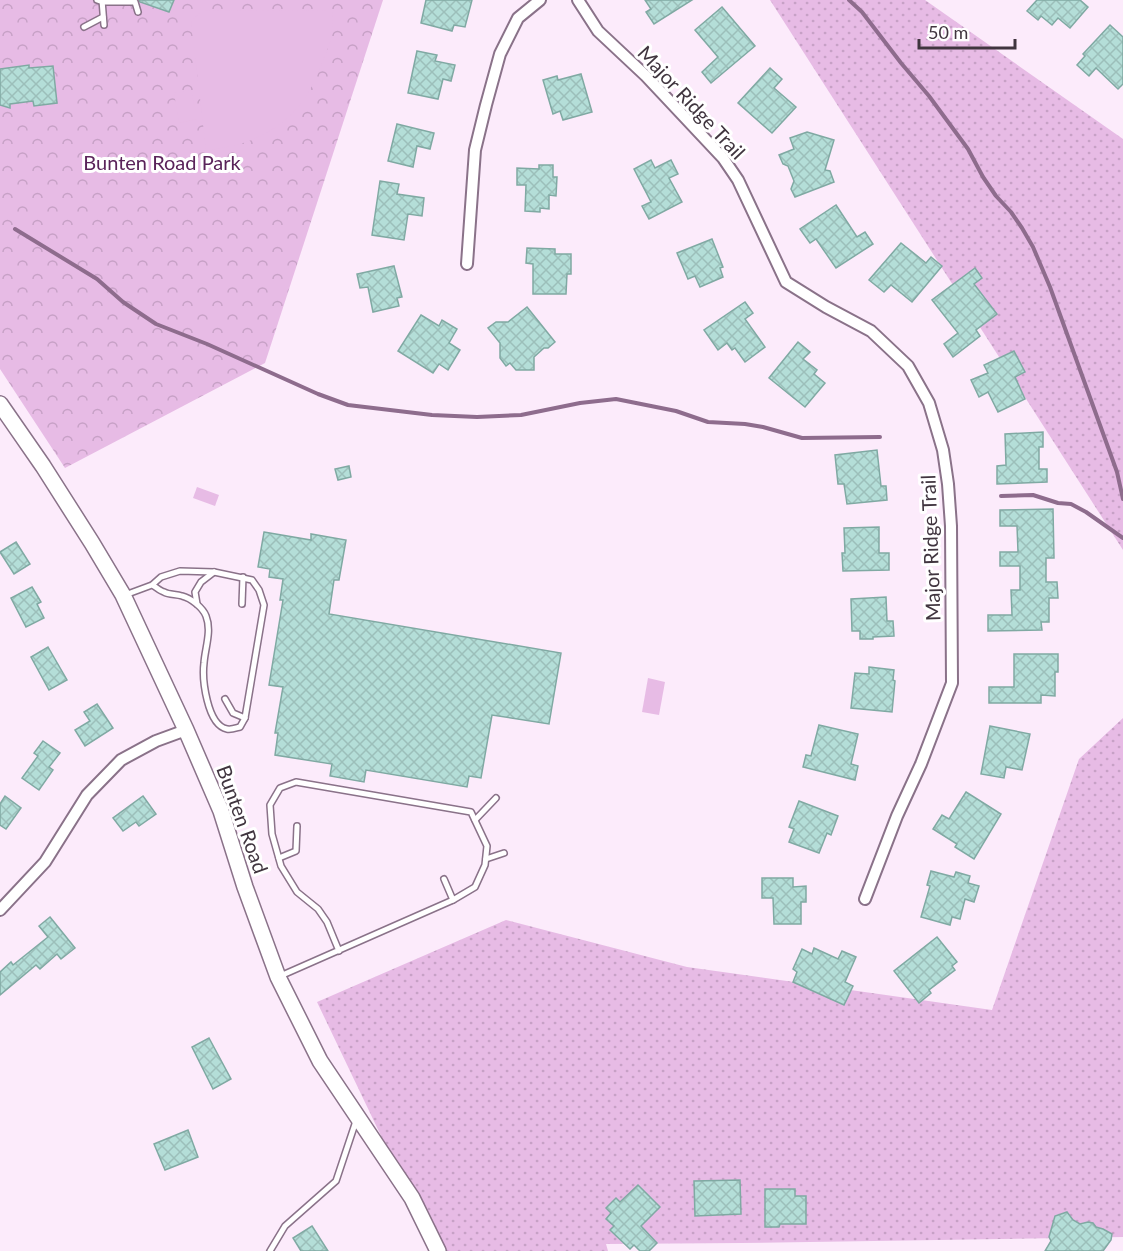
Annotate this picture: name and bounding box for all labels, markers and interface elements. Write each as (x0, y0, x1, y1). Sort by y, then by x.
scale bar (919, 12, 1015, 50)
text: 50 m (928, 21, 968, 43)
street label: Major Ridge Trail (633, 40, 751, 164)
park label: Bunten Road Park (83, 150, 242, 174)
street label: Major Ridge Trail (915, 475, 945, 621)
street label: Bunten Road (212, 762, 274, 876)

